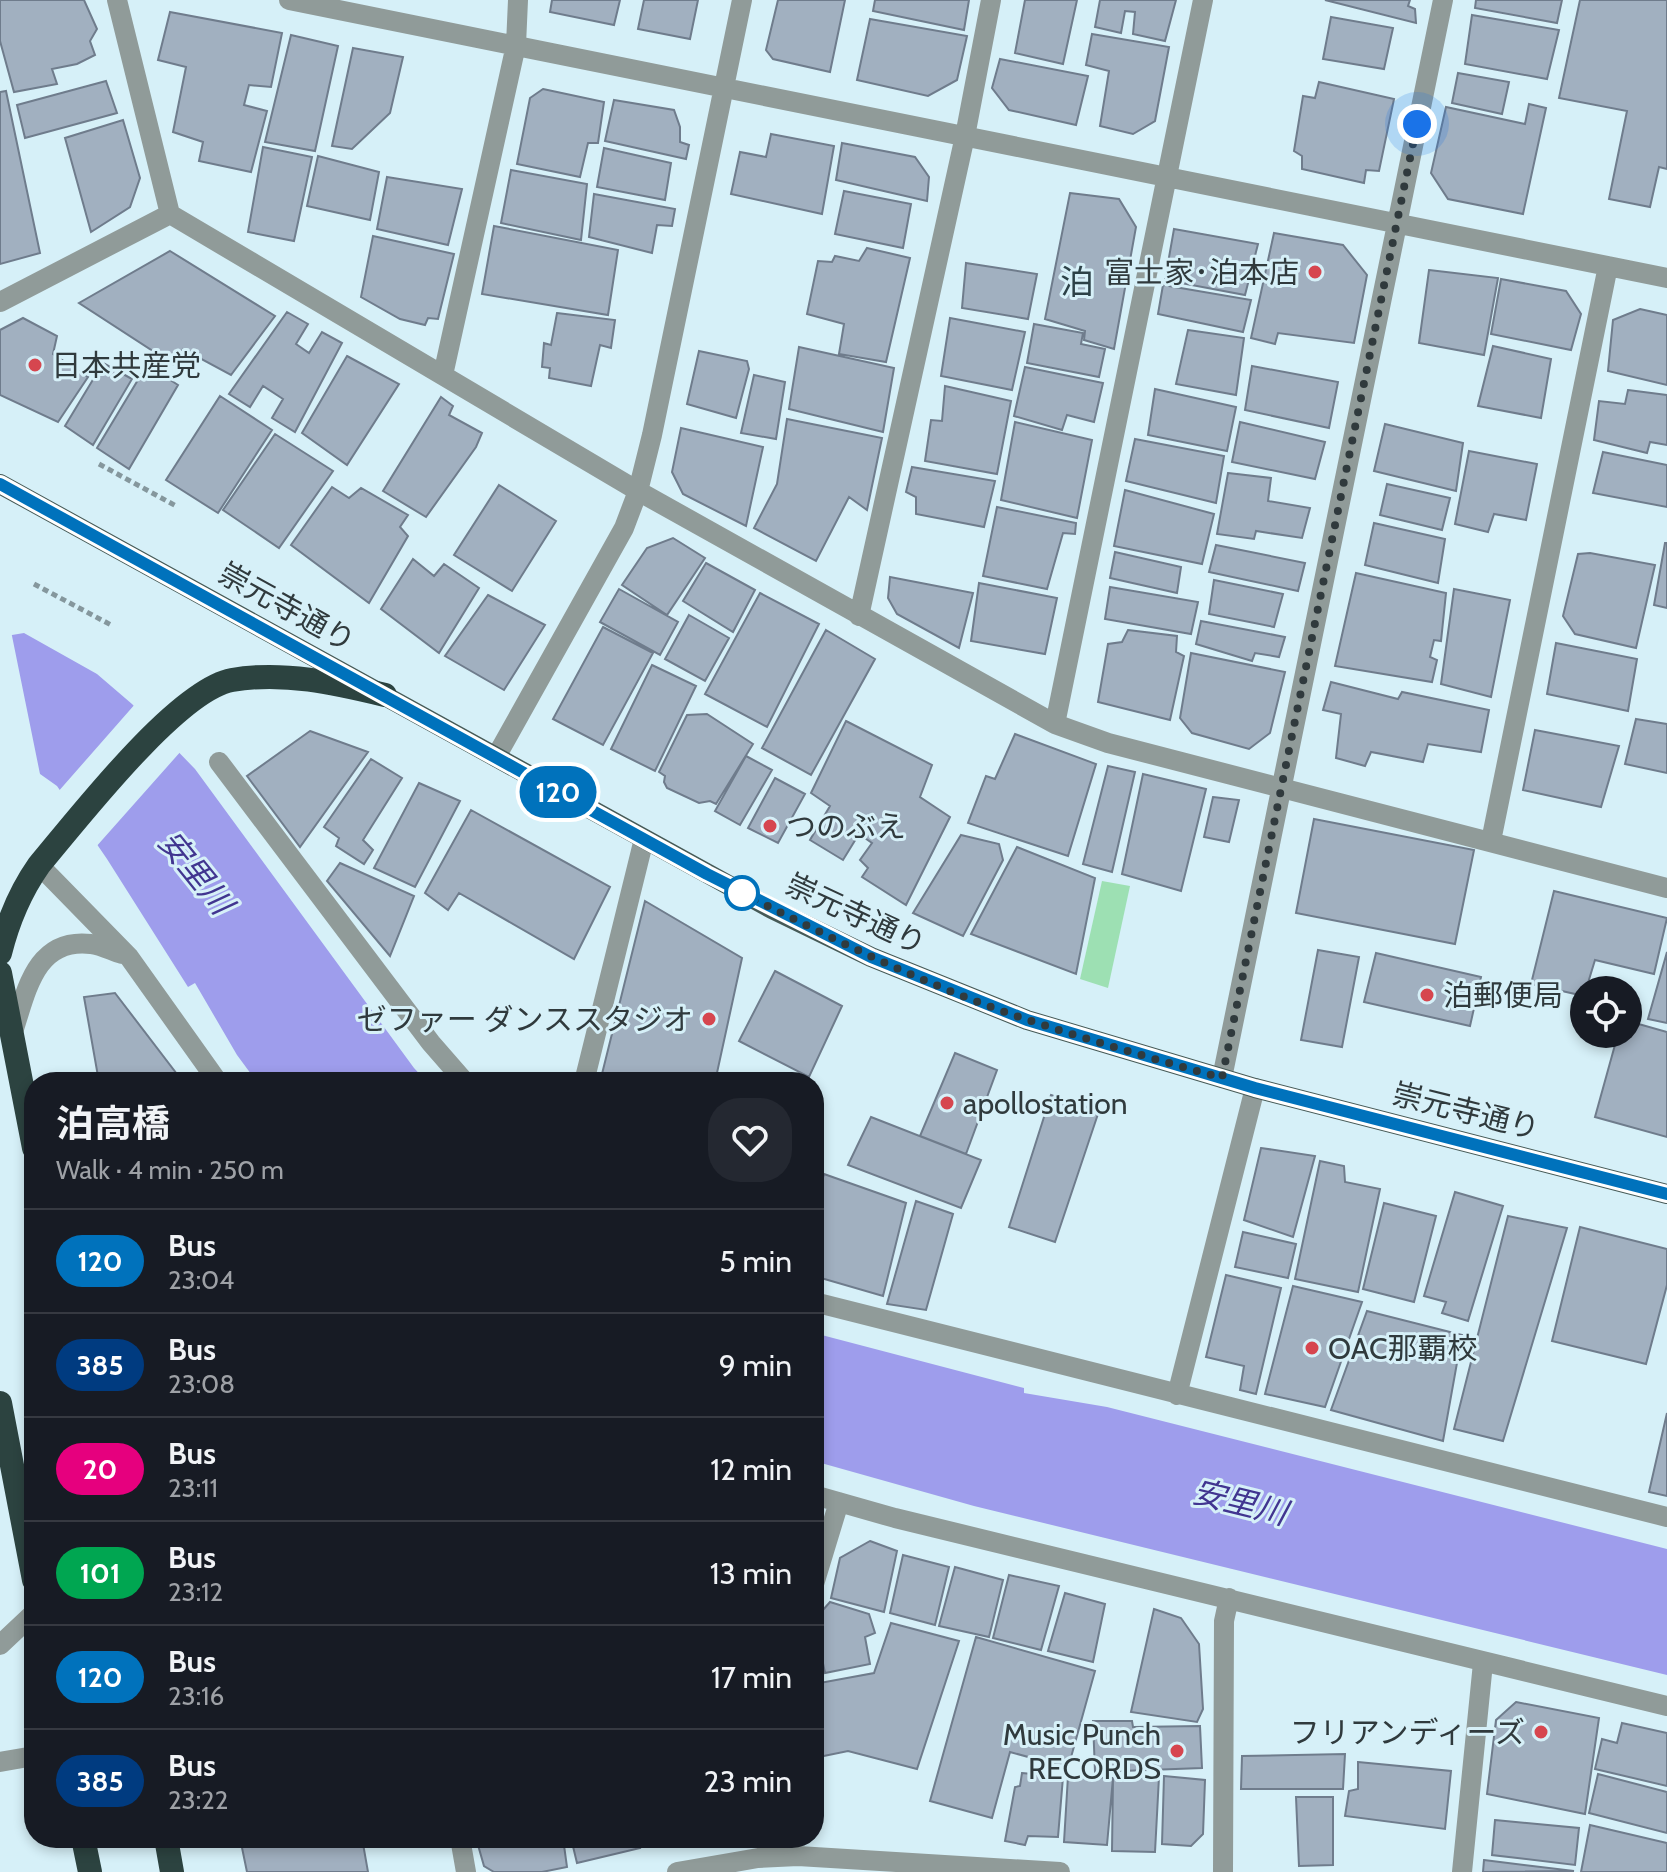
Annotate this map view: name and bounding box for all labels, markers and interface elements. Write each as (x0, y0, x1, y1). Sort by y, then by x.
your location (1397, 104, 1437, 144)
place label: 富士家･泊本店 (1104, 254, 1299, 291)
district label: 泊 (1060, 261, 1094, 303)
marker: 富士家･泊本店 (1306, 263, 1324, 281)
place label: 日本共産党 (51, 347, 201, 384)
marker: 日本共産党 (26, 356, 44, 374)
street label: 崇元寺通り (212, 554, 362, 660)
line badge: 120 (512, 766, 604, 818)
text: 120 (536, 775, 580, 809)
place label: つのぶえ (786, 808, 906, 845)
marker: つのぶえ (761, 817, 779, 835)
water label: 安里川 (151, 822, 243, 924)
street label: 崇元寺通り (780, 866, 932, 962)
unlabelled marker (725, 876, 759, 910)
map controls (1570, 976, 1642, 1048)
button: locate (1570, 976, 1642, 1048)
place label: 泊郵便局 (1443, 977, 1563, 1014)
marker: 泊郵便局 (1418, 986, 1436, 1004)
place label: ゼファー ダンススタジオ (357, 1001, 693, 1038)
marker: ゼファー ダンススタジオ (700, 1010, 718, 1028)
street label: 崇元寺通り (1389, 1075, 1543, 1147)
place label: apollostation (963, 1085, 1128, 1122)
marker: apollostation (938, 1094, 956, 1112)
button: heart (708, 1098, 792, 1182)
text: 泊高橋 (56, 1100, 170, 1147)
text: Walk · 4 min · 250 m (56, 1154, 284, 1186)
text: Bus (168, 1227, 216, 1264)
text: 5 min (720, 1243, 792, 1280)
text: 120 (78, 1244, 122, 1278)
text: 23:04 (168, 1264, 234, 1296)
place label: OAC那覇校 (1328, 1330, 1477, 1367)
text: Bus (168, 1331, 216, 1368)
marker: OAC那覇校 (1303, 1339, 1321, 1357)
text: 9 min (719, 1347, 792, 1384)
text: 385 (76, 1348, 124, 1382)
text: 23:08 (168, 1368, 235, 1400)
text: Bus (168, 1435, 216, 1472)
text: 12 min (710, 1451, 792, 1488)
text: 20 (83, 1452, 117, 1486)
water label: 安里川 (1189, 1471, 1294, 1533)
text: 23:11 (168, 1472, 218, 1504)
text: Bus (168, 1539, 216, 1576)
text: 13 min (710, 1555, 792, 1592)
text: 101 (80, 1556, 120, 1590)
text: 23:12 (168, 1576, 223, 1608)
text: Bus (168, 1643, 216, 1680)
text: 17 min (711, 1659, 792, 1696)
text: 120 (78, 1660, 122, 1694)
text: 23:16 (168, 1680, 224, 1712)
place label: フリアンディーズ (1290, 1714, 1525, 1751)
place label: Music Punch RECORDS (1003, 1716, 1161, 1787)
marker: フリアンディーズ (1532, 1723, 1550, 1741)
marker: Music Punch RECORDS (1168, 1742, 1186, 1760)
text: Bus (168, 1747, 216, 1784)
text: 23 min (704, 1763, 792, 1800)
text: 385 (76, 1764, 124, 1798)
text: 23:22 (168, 1784, 228, 1816)

